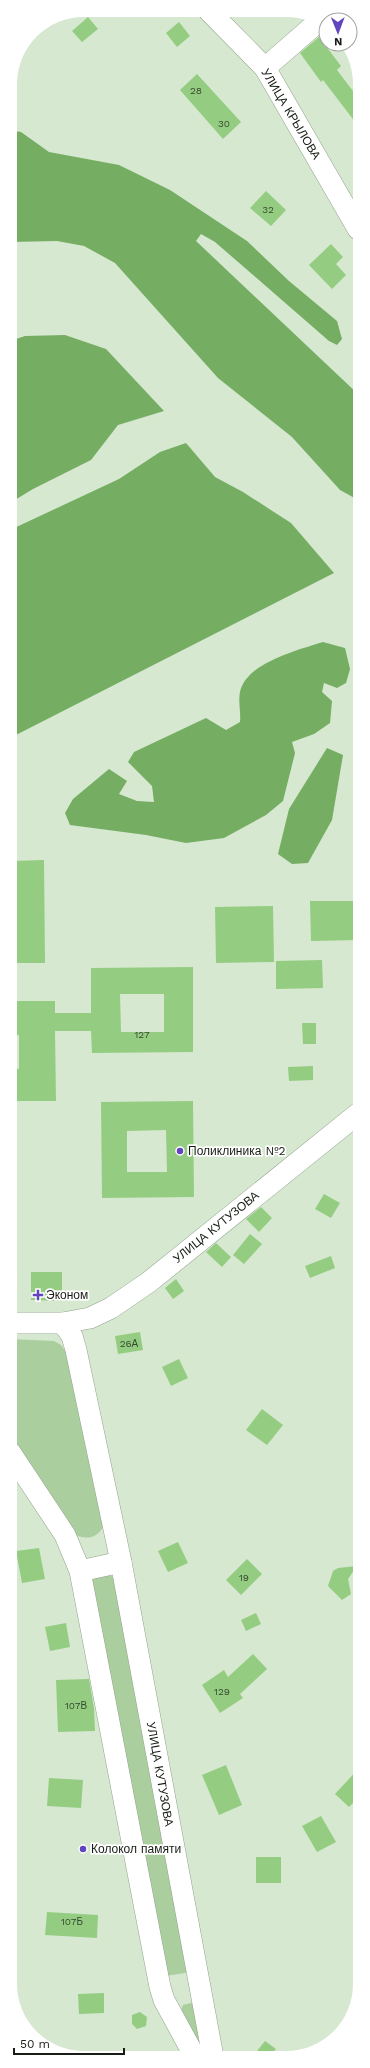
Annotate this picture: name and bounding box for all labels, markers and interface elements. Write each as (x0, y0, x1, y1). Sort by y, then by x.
north arrow (318, 12, 358, 52)
text: N (334, 35, 342, 48)
street label: УЛИЦА КРЫЛОВА (258, 66, 324, 162)
house number: 28 (190, 85, 202, 96)
house number: 30 (218, 118, 230, 129)
house number: 32 (262, 204, 274, 215)
house number: 127 (134, 1029, 150, 1040)
place label: Поликлиника №2 (188, 1144, 286, 1158)
marker: Поликлиника №2 (175, 1146, 185, 1156)
street label: УЛИЦА КУТУЗОВА (170, 1188, 262, 1266)
place label: Эконом (46, 1288, 88, 1302)
marker: Эконом (33, 1290, 43, 1300)
house number: 26А (120, 1338, 139, 1349)
house number: 19 (239, 1572, 249, 1583)
house number: 129 (214, 1686, 230, 1697)
house number: 107В (65, 1700, 87, 1711)
street label: УЛИЦА КУТУЗОВА (144, 1720, 176, 1828)
place label: Колокол памяти (91, 1842, 181, 1856)
marker: Колокол памяти (78, 1844, 88, 1854)
house number: 107Б (61, 1916, 83, 1927)
scale bar (14, 2030, 124, 2056)
text: 50 m (20, 2037, 50, 2051)

